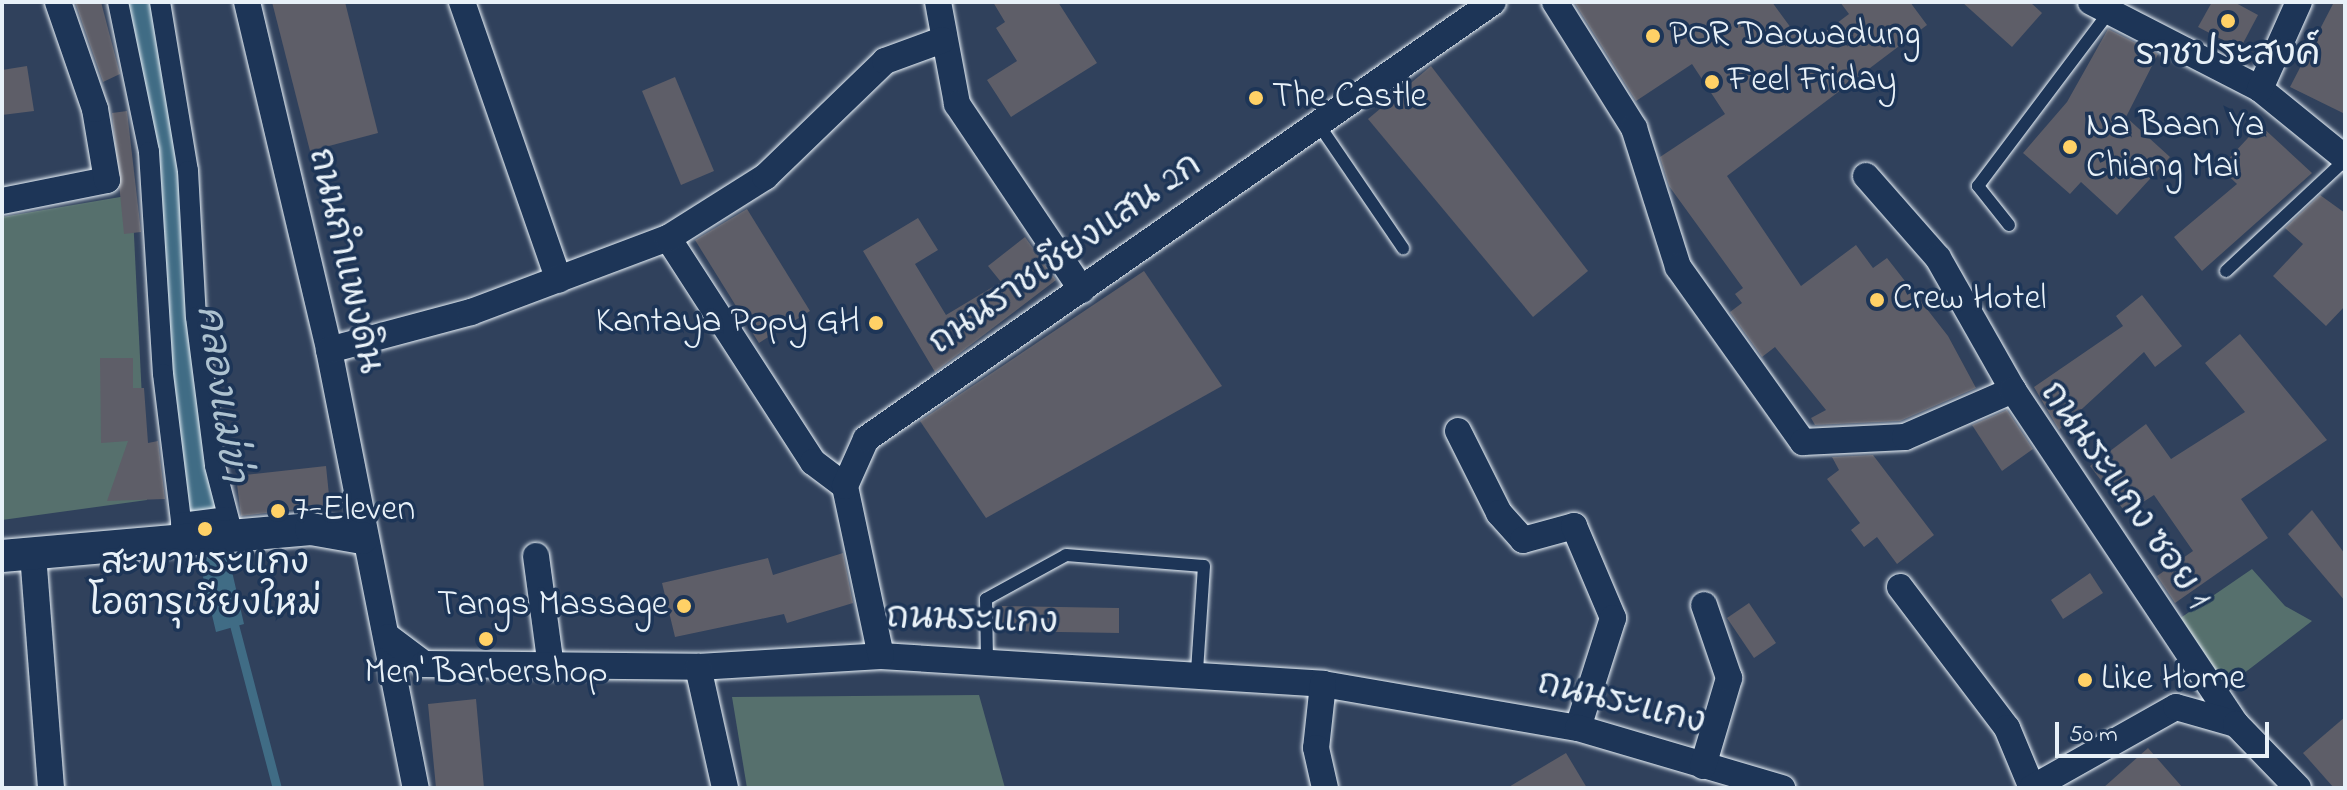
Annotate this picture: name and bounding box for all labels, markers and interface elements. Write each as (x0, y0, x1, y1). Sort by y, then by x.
marker: ราชประสงค์ (2219, 12, 2237, 30)
place label: POR Daowadung (1669, 14, 1920, 58)
marker: POR Daowadung (1644, 27, 1662, 45)
place label: ราชประสงค์ (2136, 34, 2320, 78)
place label: Feel Friday (1728, 60, 1896, 104)
marker: Feel Friday (1703, 73, 1721, 91)
place label: The Castle (1272, 76, 1427, 120)
marker: The Castle (1247, 89, 1265, 107)
place label: Na Baan Ya Chiang Mai (2086, 104, 2265, 189)
marker: Na Baan Ya Chiang Mai (2061, 138, 2079, 156)
street label: ถนนกำแพงดิน (297, 144, 391, 378)
street label: ถนนราชเชียงแสน 2ก (921, 145, 1211, 365)
place label: Crew Hotel (1893, 278, 2047, 322)
marker: Crew Hotel (1868, 291, 1886, 309)
place label: Kantaya Popy GH (596, 301, 860, 345)
water label: คลองแม่ข่า (184, 303, 254, 485)
marker: Kantaya Popy GH (867, 314, 885, 332)
street label: ถนนระแกง ซอย 1 (2029, 374, 2219, 618)
place label: 7-Eleven (294, 489, 415, 533)
marker: 7-Eleven (269, 502, 287, 520)
marker: สะพานระแกง โอตารุเชียงใหม่ (196, 520, 214, 538)
place label: สะพานระแกง โอตารุเชียงใหม่ (89, 542, 321, 627)
place label: Tangs Massage (437, 584, 668, 628)
street label: ถนนระแกง (885, 596, 1059, 646)
marker: Tangs Massage (675, 597, 693, 615)
marker: Men' Barbershop (477, 630, 495, 648)
place label: Men' Barbershop (364, 652, 608, 696)
place label: Like Home (2101, 658, 2245, 702)
street label: ถนนระแกง (1532, 662, 1710, 746)
marker: Like Home (2076, 671, 2094, 689)
scale bar (2059, 706, 2273, 756)
text: 50 m (2069, 718, 2118, 753)

